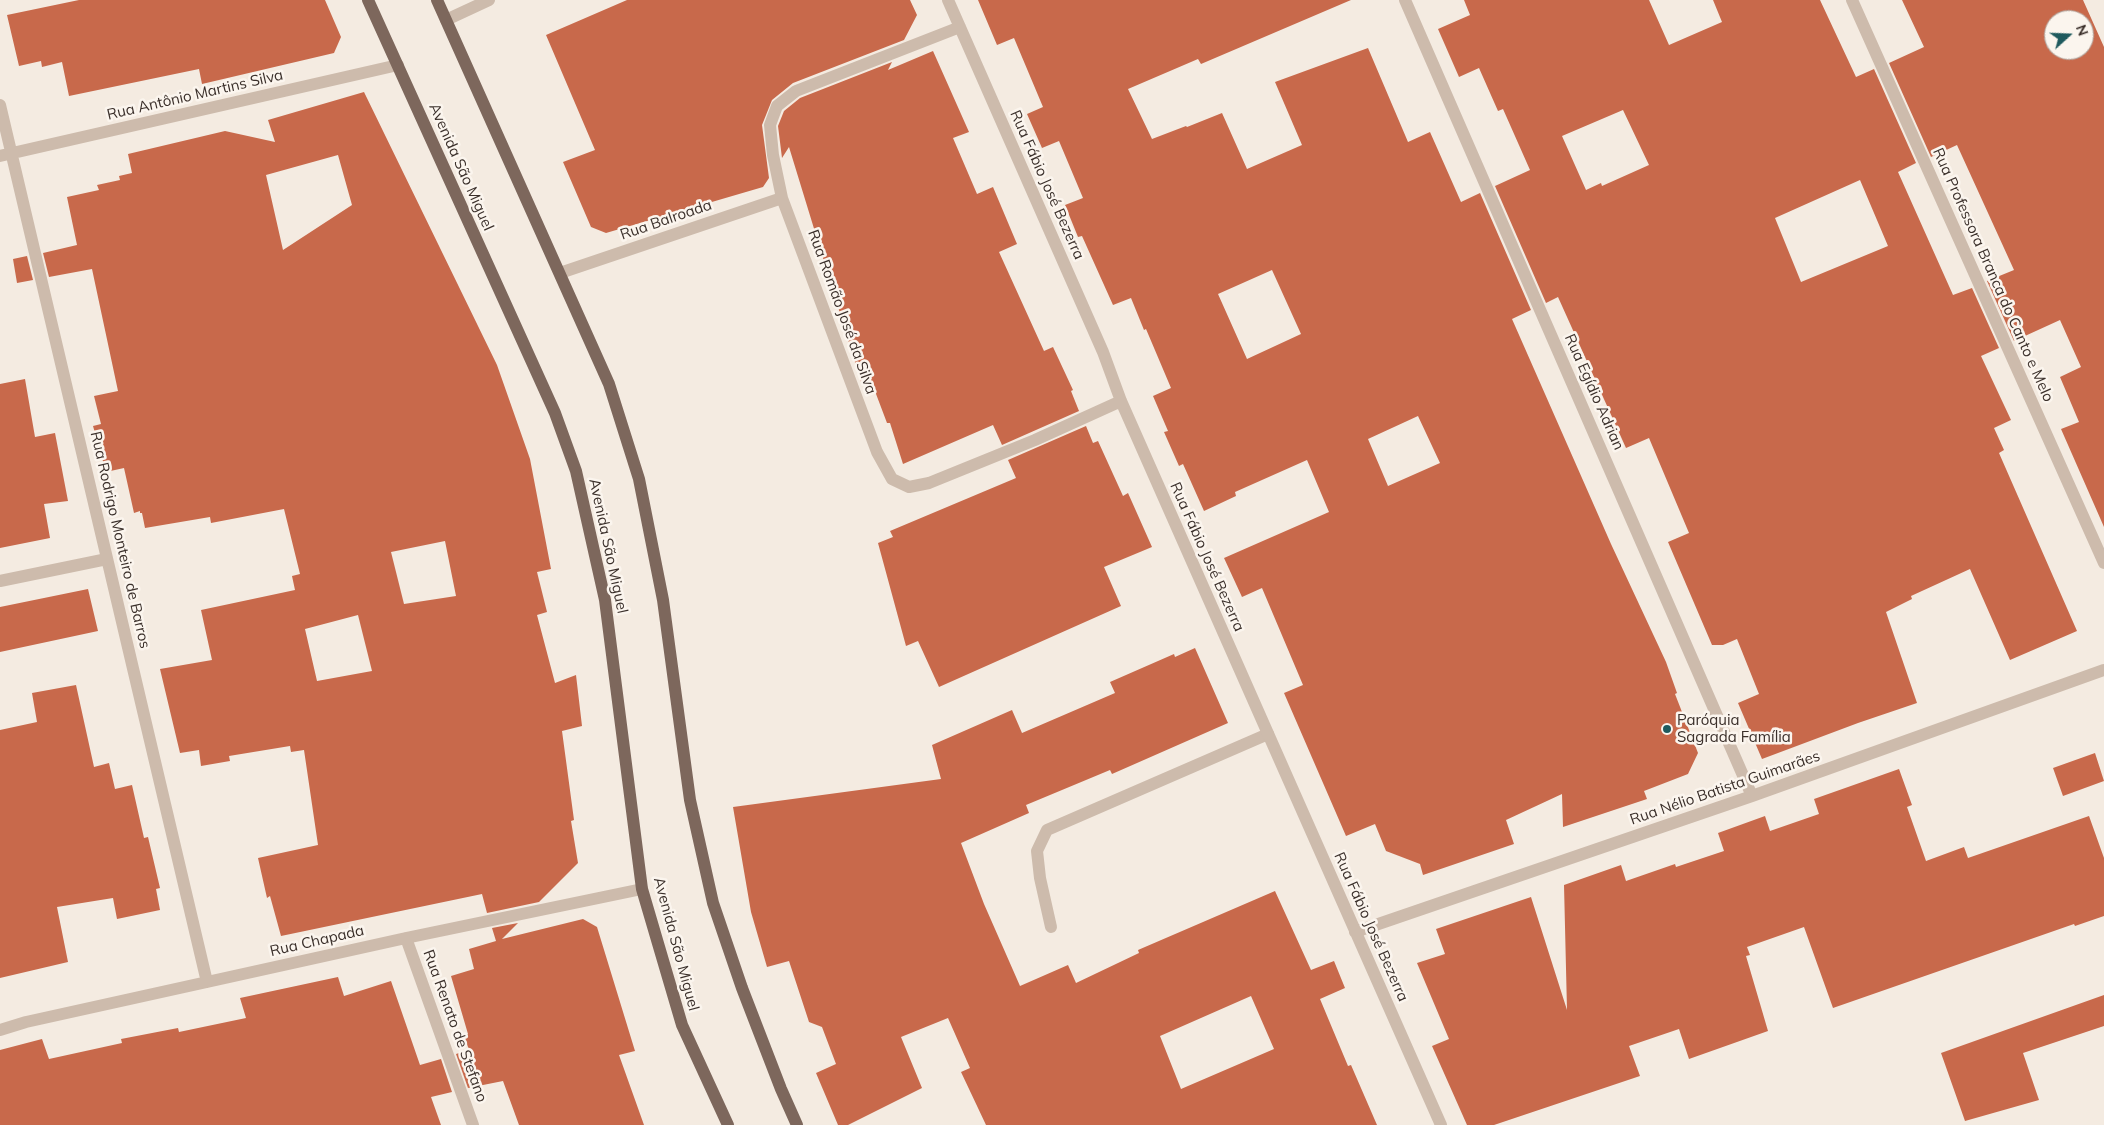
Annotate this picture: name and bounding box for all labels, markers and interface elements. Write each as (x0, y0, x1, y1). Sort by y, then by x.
north arrow (2044, 10, 2094, 60)
text: N (2072, 22, 2092, 38)
street label: Rua Antônio Martins Silva (105, 66, 285, 124)
street label: Avenida São Miguel (425, 100, 497, 234)
street label: Rua Fábio José Bezerra (1006, 108, 1088, 262)
street label: Rua Professora Branca do Canto e Melo (1929, 145, 2057, 405)
street label: Rua Balroada (618, 196, 714, 244)
street label: Rua Romão José da Silva (804, 227, 880, 397)
street label: Rua Egídio Adrian (1560, 331, 1628, 453)
street label: Rua Rodrigo Monteiro de Barros (86, 430, 154, 650)
street label: Avenida São Miguel (585, 477, 631, 615)
street label: Rua Fábio José Bezerra (1166, 480, 1248, 634)
place label: Paróquia Sagrada Família (1677, 711, 1791, 746)
marker: Paróquia Sagrada Família (1661, 723, 1673, 735)
street label: Rua Nélio Batista Guimarães (1628, 747, 1822, 829)
street label: Rua Fábio José Bezerra (1330, 850, 1412, 1004)
street label: Avenida São Miguel (649, 875, 703, 1013)
street label: Rua Chapada (268, 921, 366, 961)
street label: Rua Renato de Stefano (419, 947, 491, 1105)

